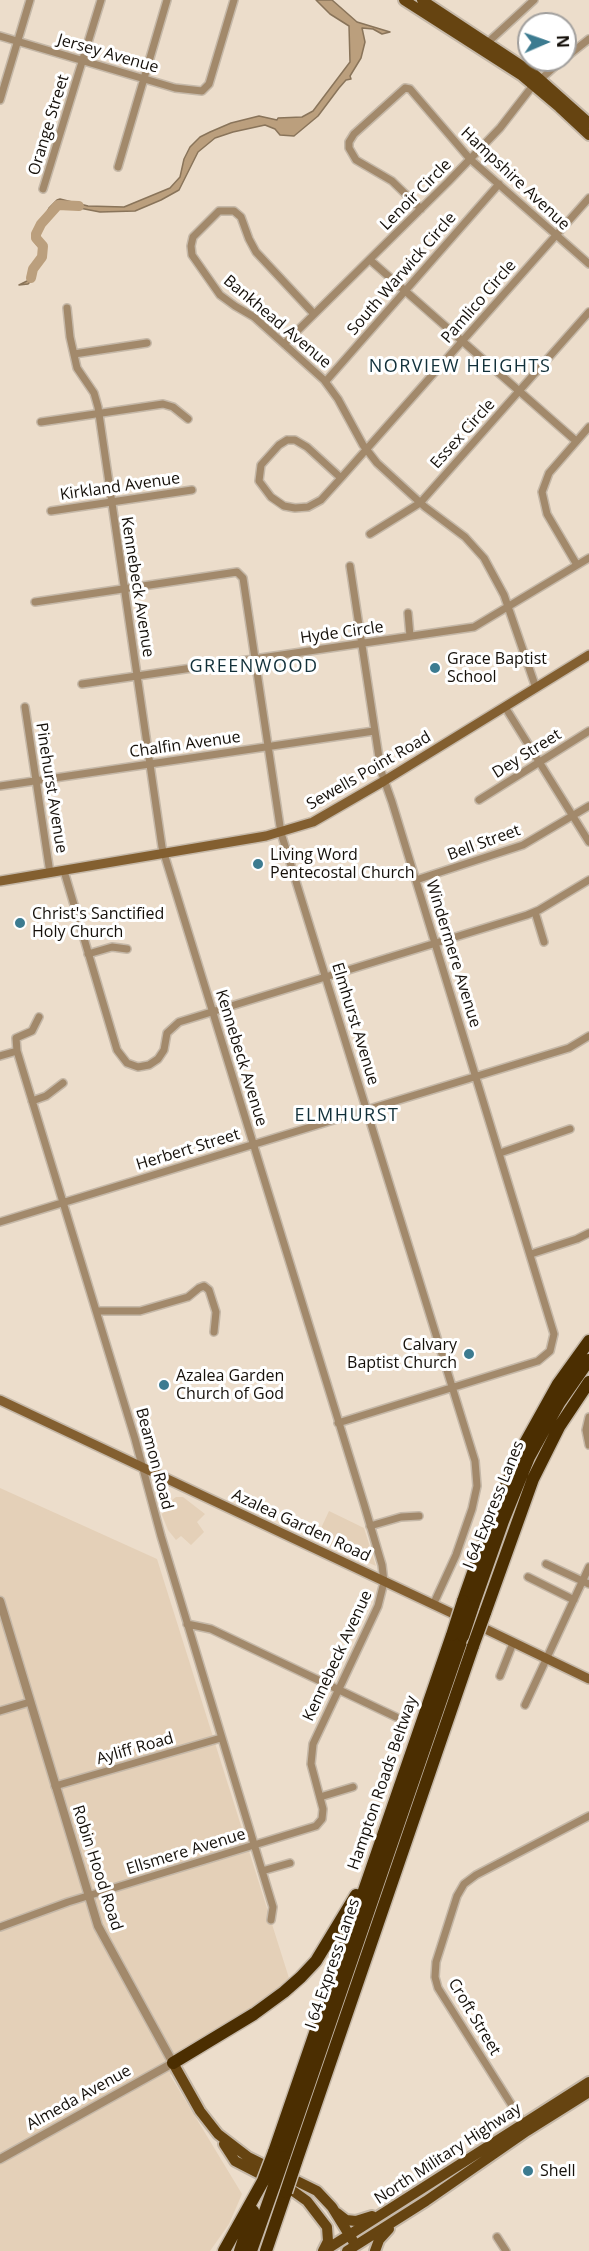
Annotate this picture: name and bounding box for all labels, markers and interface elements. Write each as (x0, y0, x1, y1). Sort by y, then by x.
north arrow (517, 12, 577, 72)
street label: Jersey Avenue (55, 30, 161, 78)
text: N (552, 35, 574, 48)
street label: Orange Street (25, 72, 73, 178)
street label: Hampshire Avenue (456, 124, 574, 234)
street label: Lenoir Circle (376, 155, 456, 235)
street label: South Warwick Circle (344, 209, 460, 339)
street label: Pamlico Circle (438, 256, 520, 348)
street label: Bankhead Avenue (219, 271, 335, 373)
district label: NORVIEW HEIGHTS (369, 356, 551, 378)
street label: Essex Circle (427, 395, 499, 473)
street label: Kirkland Avenue (59, 469, 181, 505)
street label: Kennebeck Avenue (116, 515, 158, 659)
street label: Hyde Circle (299, 618, 385, 648)
place label: Grace Baptist School (447, 649, 547, 687)
district label: GREENWOOD (190, 656, 318, 678)
marker: Grace Baptist School (428, 661, 442, 675)
street label: Pinehurst Avenue (31, 721, 71, 855)
street label: Dey Street (489, 725, 565, 783)
street label: Chalfin Avenue (128, 728, 242, 762)
street label: Sewells Point Road (304, 728, 434, 814)
street label: Bell Street (445, 821, 523, 865)
place label: Living Word Pentecostal Church (270, 845, 415, 883)
marker: Living Word Pentecostal Church (251, 857, 265, 871)
street label: Windermere Avenue (421, 878, 485, 1030)
place label: Christ's Sanctified Holy Church (32, 904, 164, 942)
marker: Christ's Sanctified Holy Church (13, 916, 27, 930)
street label: Elmhurst Avenue (327, 960, 383, 1088)
street label: Kennebeck Avenue (211, 987, 271, 1129)
district label: ELMHURST (295, 1105, 399, 1127)
street label: Herbert Street (134, 1125, 242, 1175)
place label: Calvary Baptist Church (347, 1335, 457, 1373)
marker: Calvary Baptist Church (462, 1347, 476, 1361)
place label: Azalea Garden Church of God (176, 1366, 284, 1404)
marker: Azalea Garden Church of God (157, 1378, 171, 1392)
street label: Beamon Road (131, 1406, 177, 1512)
street label: I 64 Express Lanes (459, 1438, 529, 1572)
street label: Azalea Garden Road (229, 1485, 373, 1567)
street label: Kennebeck Avenue (299, 1588, 377, 1724)
street label: Hampton Roads Beltway (344, 1693, 422, 1873)
street label: Ayliff Road (94, 1729, 176, 1769)
street label: Robin Hood Road (68, 1803, 126, 1933)
street label: Ellsmere Avenue (124, 1825, 248, 1879)
street label: I 64 Express Lanes (302, 1896, 364, 2032)
street label: Croft Street (444, 1975, 504, 2059)
street label: Almeda Avenue (23, 2061, 135, 2135)
street label: North Military Highway (371, 2099, 525, 2209)
place label: Shell (540, 2161, 576, 2181)
marker: Shell (521, 2164, 535, 2178)

